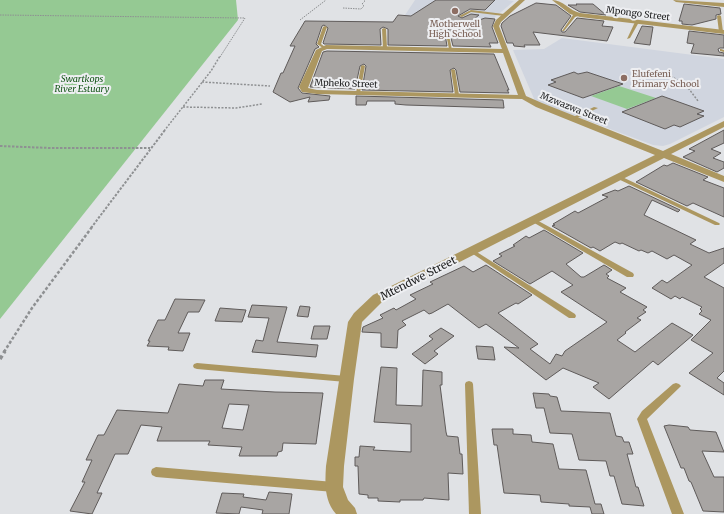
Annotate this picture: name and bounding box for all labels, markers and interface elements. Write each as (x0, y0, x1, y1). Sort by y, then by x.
street label: Mpongo Street (606, 4, 671, 22)
marker: Motherwell High School (450, 6, 460, 16)
place label: Motherwell High School (429, 18, 482, 39)
place label: Elufefeni Primary School (632, 68, 700, 89)
park label: Swartkops River Estuary (55, 73, 110, 94)
marker: Elufefeni Primary School (619, 73, 629, 83)
street label: Mpheko Street (314, 76, 378, 90)
street label: Mzwazwa Street (539, 89, 610, 127)
street label: Mtendwe Street (378, 252, 459, 303)

